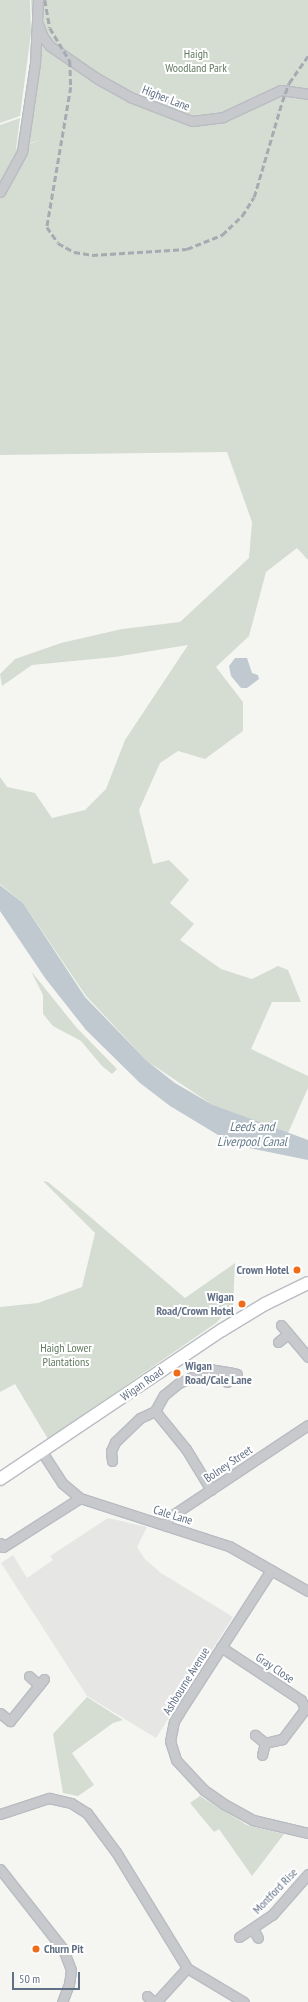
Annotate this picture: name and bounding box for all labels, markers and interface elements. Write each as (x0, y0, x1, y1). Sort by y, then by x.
park label: Haigh Woodland Park (165, 47, 227, 75)
street label: Higher Lane (140, 82, 192, 114)
water label: Leeds and Liverpool Canal (217, 1120, 287, 1151)
place label: Crown Hotel (237, 1263, 289, 1277)
marker: Crown Hotel (292, 1265, 302, 1275)
place label: Wigan Road/Crown Hotel (156, 1290, 234, 1318)
marker: Wigan Road/Crown Hotel (237, 1299, 247, 1309)
park label: Haigh Lower Plantations (40, 1341, 92, 1369)
place label: Wigan Road/Cale Lane (185, 1359, 252, 1387)
street label: Wigan Road (118, 1364, 166, 1404)
marker: Wigan Road/Cale Lane (172, 1368, 182, 1378)
street label: Bolney Street (201, 1442, 255, 1486)
street label: Cale Lane (152, 1502, 194, 1528)
street label: Ashbourne Avenue (159, 1645, 213, 1717)
street label: Gray Close (253, 1650, 297, 1686)
street label: Montford Rise (250, 1865, 300, 1917)
place label: Churn Pit (44, 1942, 84, 1956)
marker: Churn Pit (31, 1944, 41, 1954)
scale bar (14, 1964, 82, 1990)
text: 50 m (19, 1971, 40, 1986)

